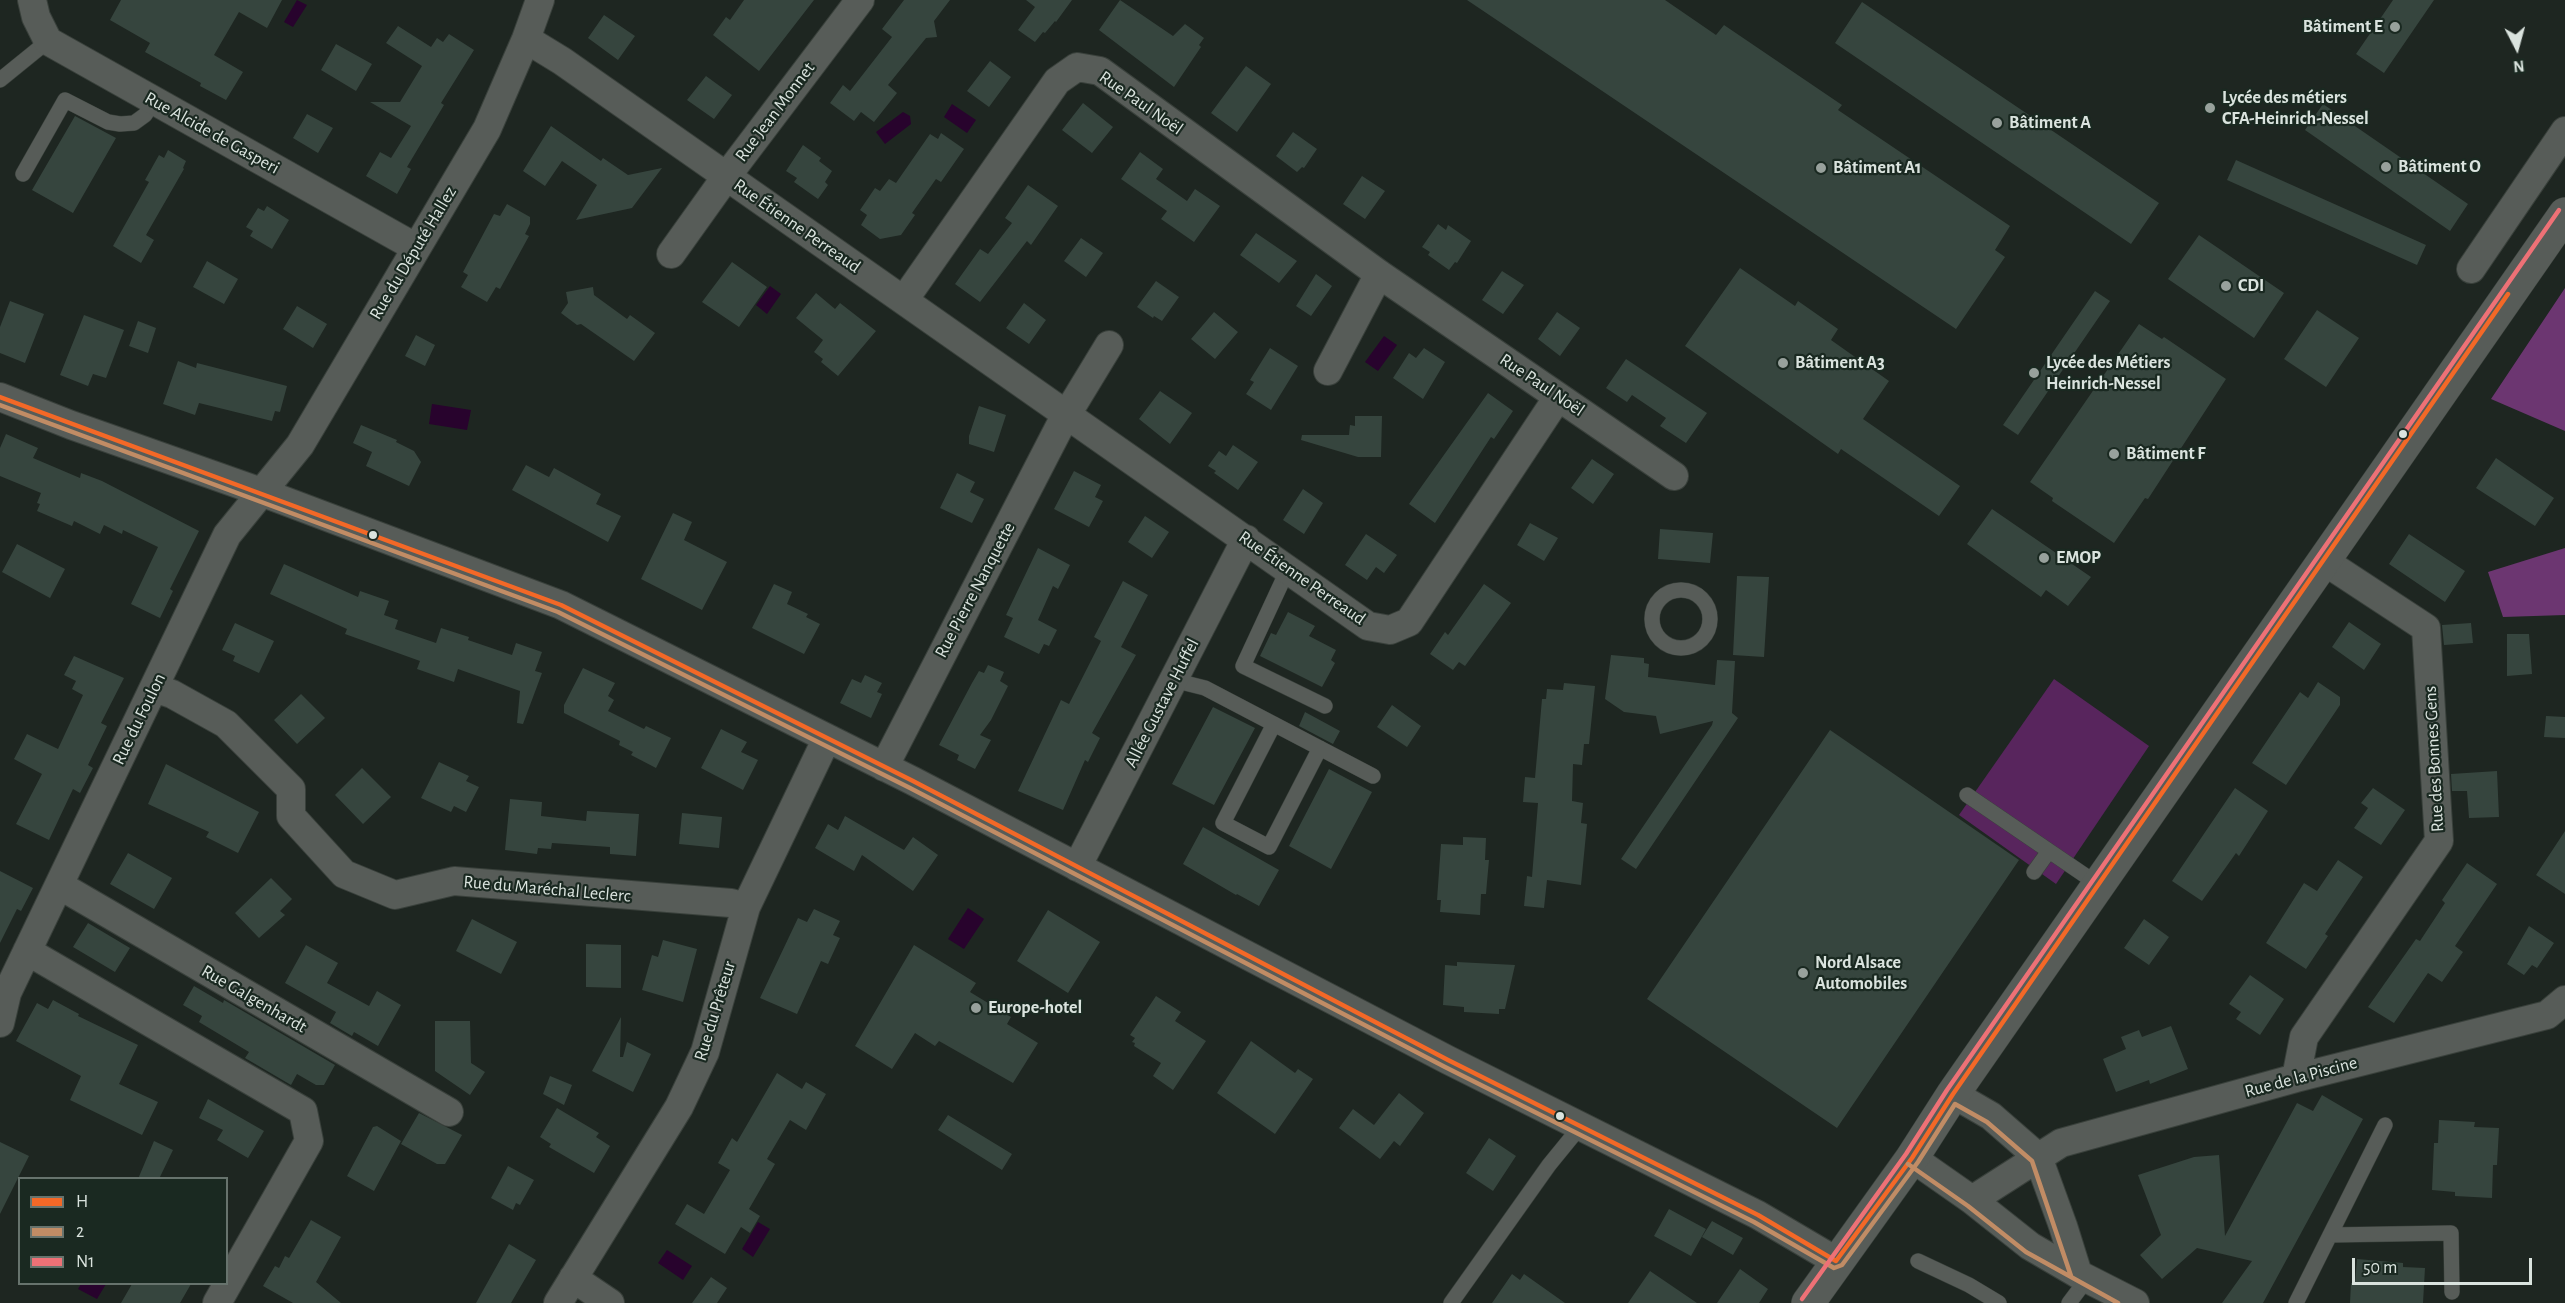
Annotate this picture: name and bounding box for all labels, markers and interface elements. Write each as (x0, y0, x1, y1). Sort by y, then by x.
place label: Bâtiment E (2303, 16, 2383, 38)
north arrow (2487, 18, 2547, 78)
marker: Bâtiment E (2388, 20, 2402, 34)
text: N (2513, 57, 2525, 74)
street label: Rue Jean Monnet (731, 58, 819, 166)
street label: Rue Paul Noël (1095, 66, 1187, 140)
street label: Rue Alcide de Gasperi (141, 87, 283, 179)
place label: Lycée des métiers CFA-Heinrich-Nessel (2222, 87, 2369, 130)
marker: Lycée des métiers CFA-Heinrich-Nessel (2203, 101, 2217, 115)
place label: Bâtiment A (2009, 112, 2091, 134)
marker: Bâtiment A (1990, 116, 2004, 130)
place label: Bâtiment O (2398, 156, 2481, 178)
place label: Bâtiment A1 (1833, 157, 1921, 179)
marker: Bâtiment O (2379, 160, 2393, 174)
marker: Bâtiment A1 (1814, 161, 1828, 175)
street label: Rue Étienne Perreaud (729, 174, 865, 278)
street label: Rue du Député Hallez (365, 183, 461, 323)
place label: CDI (2238, 275, 2264, 297)
marker: CDI (2219, 279, 2233, 293)
street label: Rue Paul Noël (1496, 349, 1588, 421)
place label: Bâtiment A3 (1795, 352, 1885, 374)
place label: Lycée des Métiers Heinrich-Nessel (2046, 352, 2170, 394)
marker: Bâtiment A3 (1776, 356, 1790, 370)
marker: Lycée des Métiers Heinrich-Nessel (2027, 366, 2041, 380)
unlabelled marker (2397, 428, 2409, 440)
place label: Bâtiment F (2126, 443, 2205, 465)
marker: Bâtiment F (2107, 447, 2121, 461)
street label: Rue Pierre Nanquette (930, 518, 1020, 662)
street label: Rue Étienne Perreaud (1234, 526, 1370, 630)
unlabelled marker (367, 529, 379, 541)
place label: EMOP (2056, 547, 2101, 569)
marker: EMOP (2037, 551, 2051, 565)
street label: Allée Gustave Huffel (1120, 635, 1204, 771)
street label: Rue du Foulon (108, 670, 170, 768)
street label: Rue des Bonnes Gens (2419, 685, 2449, 833)
street label: Rue du Maréchal Leclerc (463, 871, 631, 907)
place label: Nord Alsace Automobiles (1815, 952, 1907, 994)
street label: Rue du Prêteur (690, 958, 740, 1064)
street label: Rue Galgenhardt (197, 960, 311, 1038)
marker: Nord Alsace Automobiles (1796, 966, 1810, 980)
place label: Europe-hotel (988, 997, 1082, 1019)
marker: Europe-hotel (969, 1001, 983, 1015)
street label: Rue de la Piscine (2242, 1052, 2360, 1102)
unlabelled marker (1554, 1110, 1566, 1122)
legend (18, 1177, 228, 1285)
text: H (76, 1193, 88, 1211)
text: 2 (76, 1223, 84, 1241)
scale bar (2355, 1246, 2535, 1284)
text: N1 (76, 1253, 95, 1271)
text: 50 m (2363, 1259, 2397, 1277)

